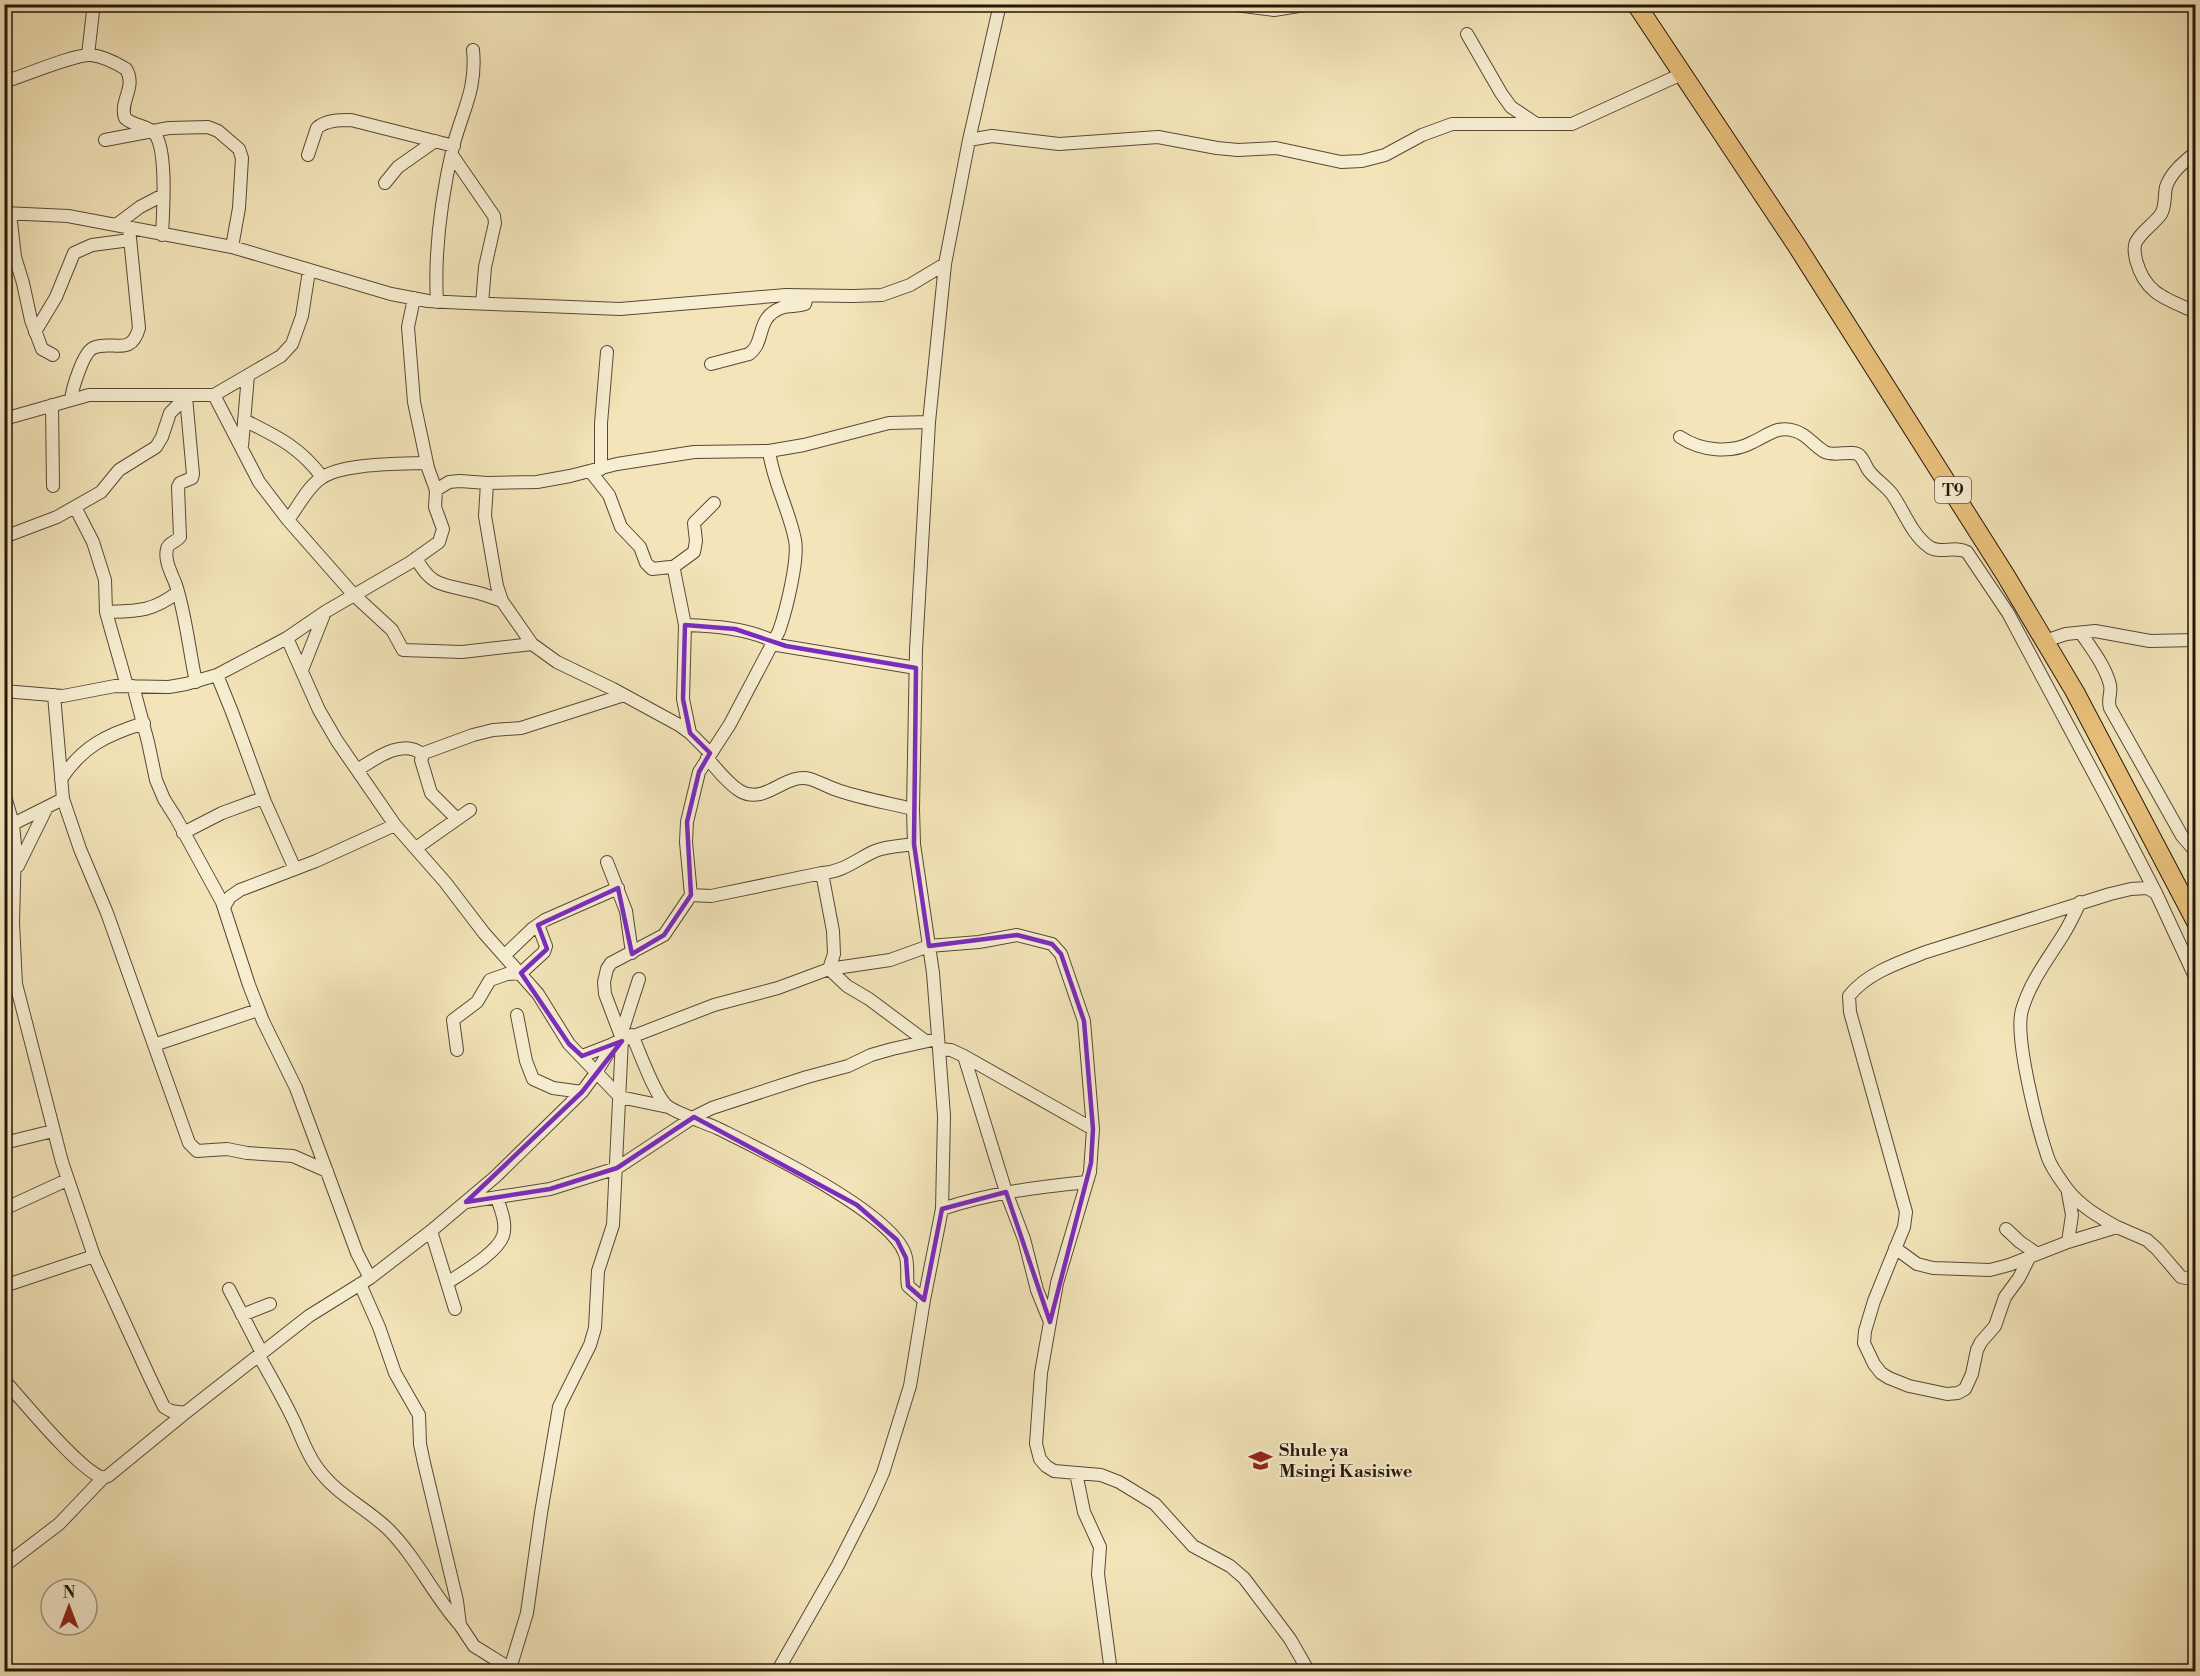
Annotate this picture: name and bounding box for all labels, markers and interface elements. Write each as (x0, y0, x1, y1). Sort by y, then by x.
road number: T9 (1935, 477, 1971, 503)
place label: Shule ya Msingi Kasisiwe (1279, 1439, 1413, 1483)
school or university icon: Shule ya Msingi Kasisiwe (1248, 1447, 1274, 1473)
north arrow (39, 1577, 99, 1637)
text: N (63, 1583, 76, 1603)

